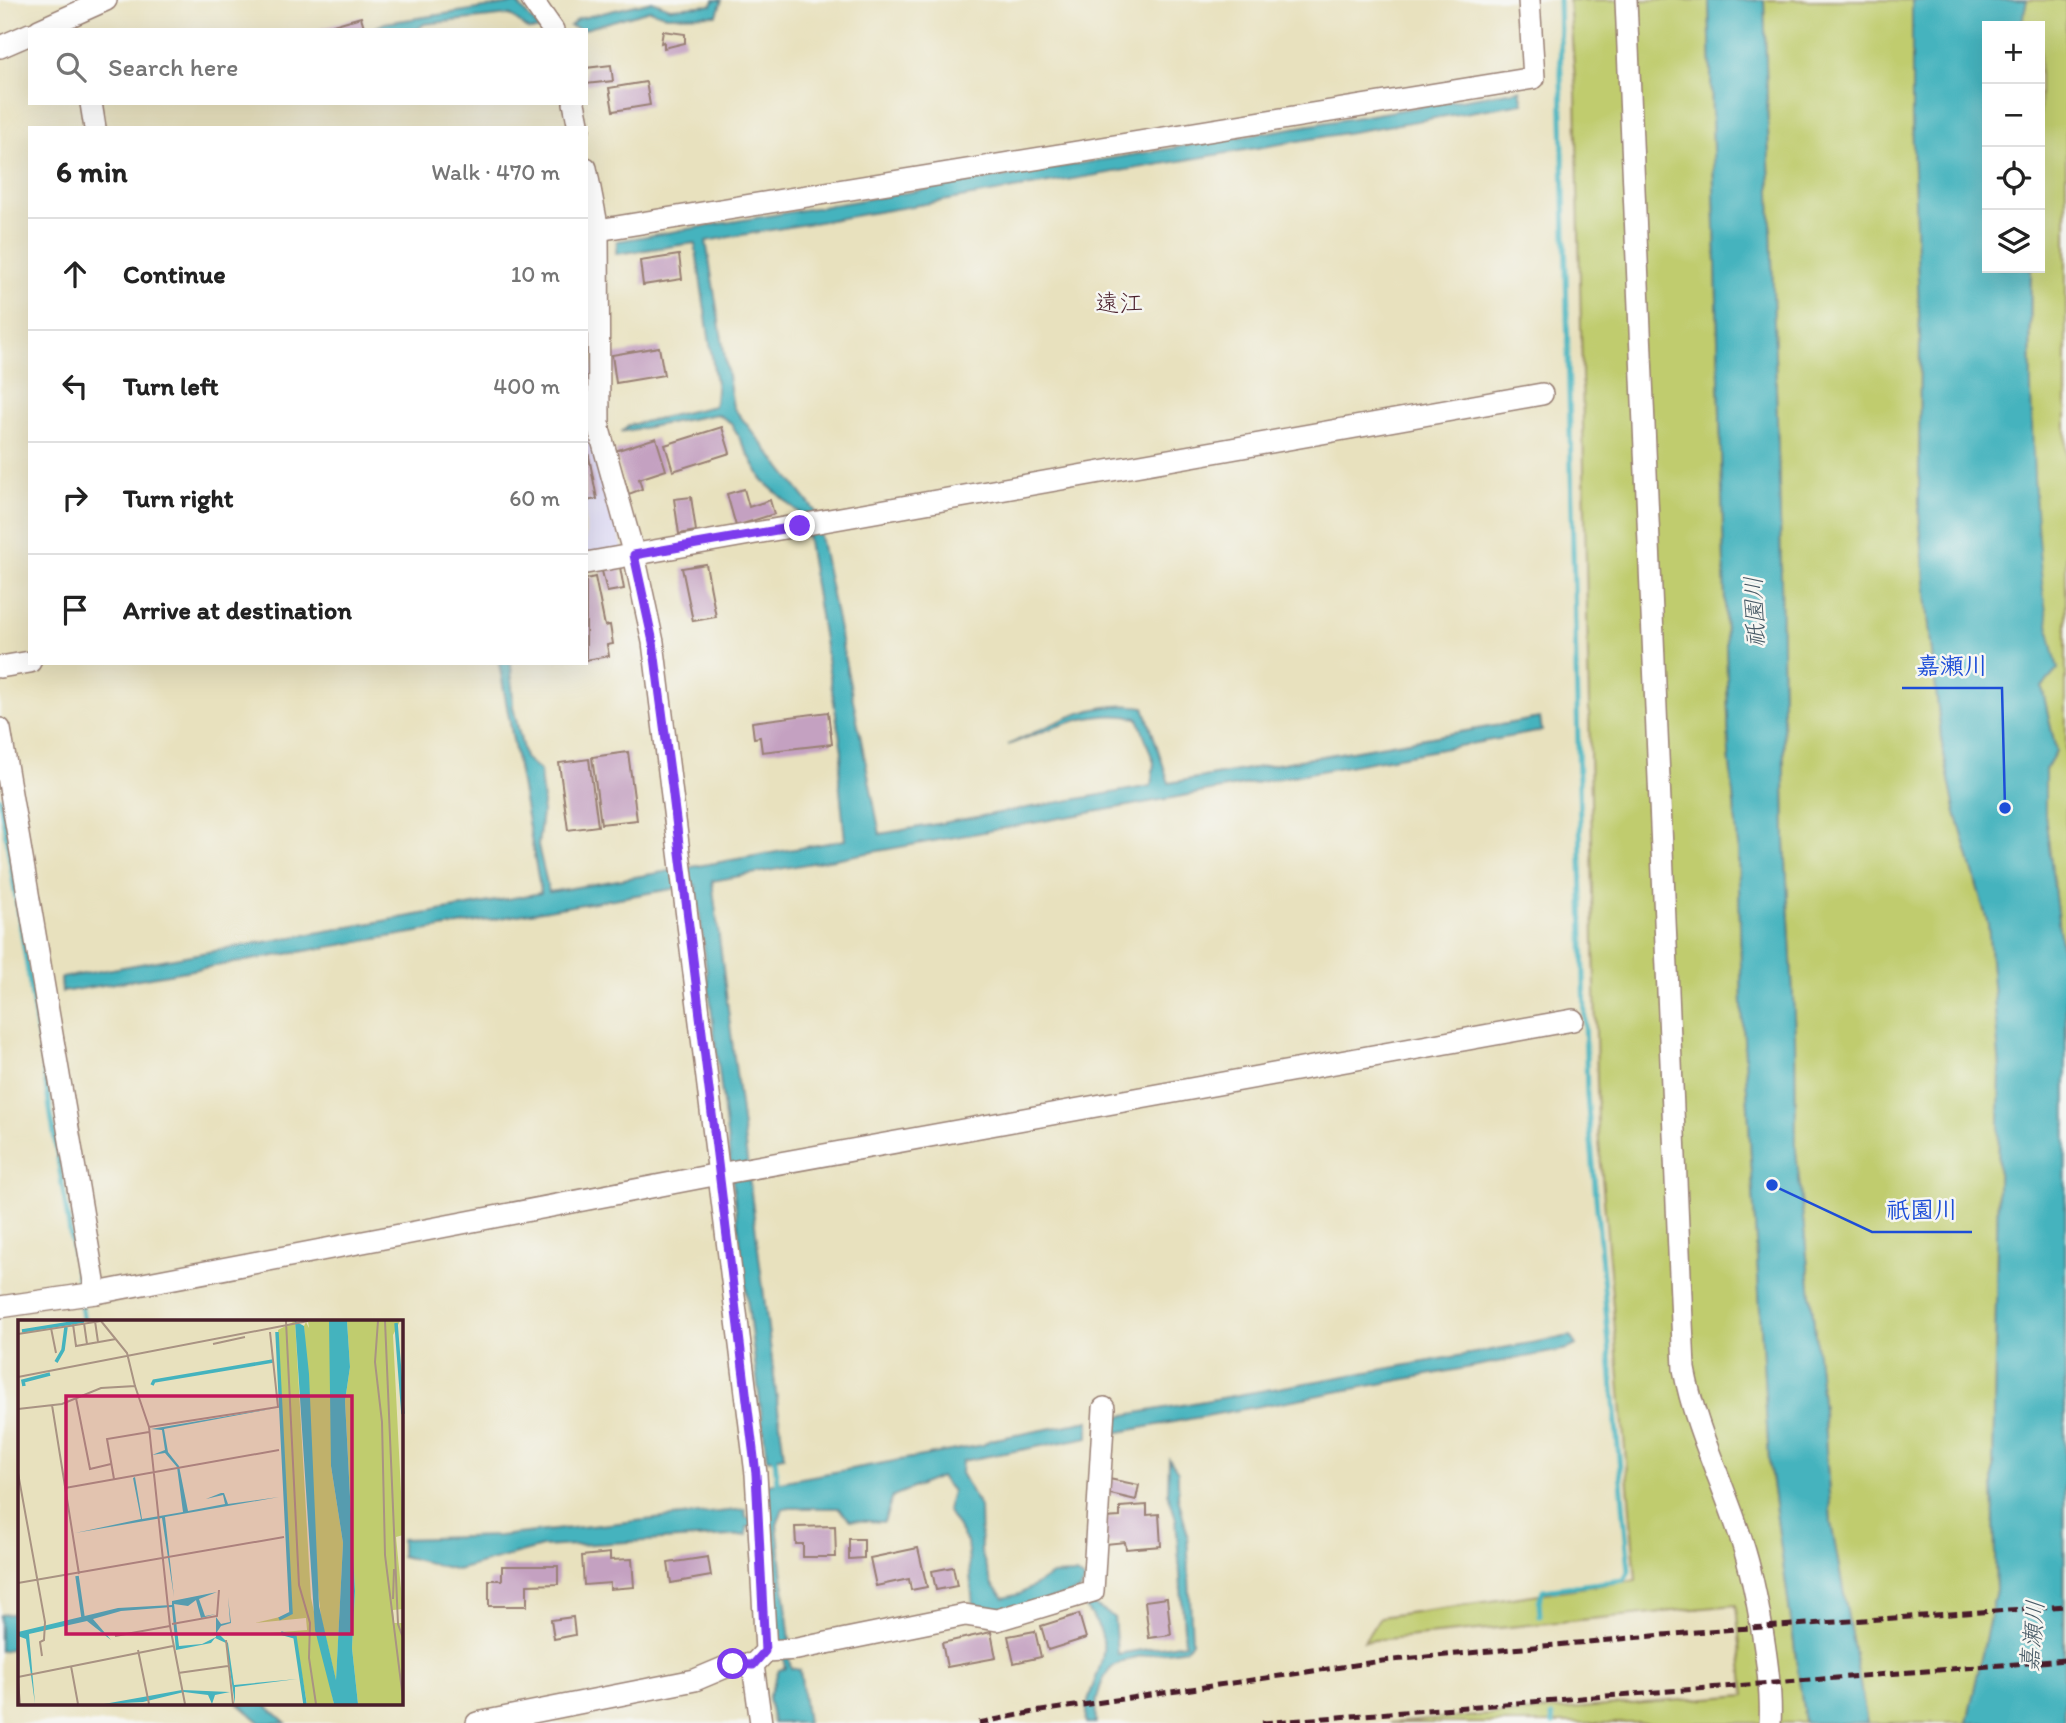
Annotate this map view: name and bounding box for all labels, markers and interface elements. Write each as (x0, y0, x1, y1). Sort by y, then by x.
map controls (1982, 21, 2045, 273)
button: + (1982, 21, 2045, 84)
search box (28, 28, 588, 105)
icon: search (52, 48, 90, 86)
text: Search here (108, 51, 238, 83)
button: − (1982, 84, 2045, 147)
button: locate (1982, 147, 2045, 210)
text: 6 min (56, 153, 128, 190)
text: Walk · 470 m (431, 158, 560, 186)
button: layers (1982, 210, 2045, 273)
icon: ahead (56, 255, 94, 293)
text: Continue (123, 258, 226, 290)
text: 10 m (511, 260, 560, 288)
district label: 遠江 (1095, 288, 1143, 317)
icon: left (56, 367, 94, 405)
text: Turn left (123, 370, 219, 402)
text: 400 m (493, 372, 560, 400)
icon: right (56, 479, 94, 517)
text: Turn right (123, 482, 234, 514)
text: 60 m (509, 484, 560, 512)
route end (784, 510, 815, 541)
water label: 祇園川 (1738, 576, 1770, 648)
icon: arrive (56, 591, 94, 629)
text: Arrive at destination (123, 594, 352, 626)
callout: 嘉瀬川 (1902, 643, 2002, 688)
text: 嘉瀬川 (1916, 651, 1988, 680)
callout: 祇園川 (1872, 1187, 1972, 1232)
text: 祇園川 (1886, 1195, 1958, 1224)
inset map (18, 1320, 402, 1706)
water label: 嘉瀬川 (2014, 1599, 2050, 1673)
route start (717, 1648, 748, 1679)

